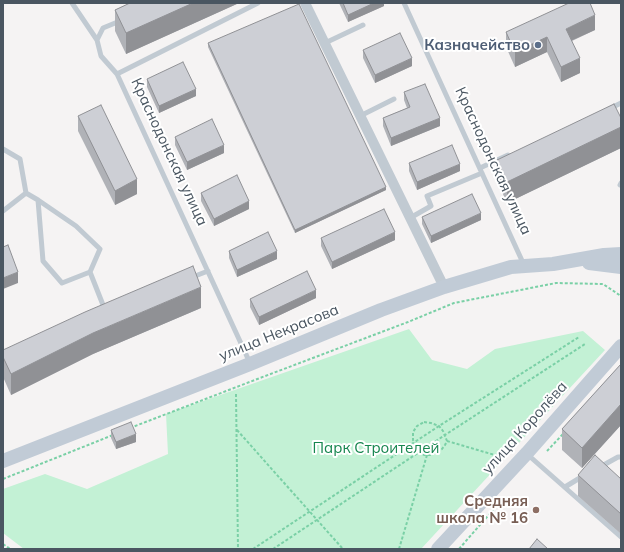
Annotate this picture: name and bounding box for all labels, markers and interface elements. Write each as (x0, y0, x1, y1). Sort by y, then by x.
place label: Казначейство (424, 36, 530, 54)
marker: Казначейство (533, 40, 543, 50)
street label: Краснодонская улица (127, 75, 211, 229)
street label: Краснодонская улица (451, 84, 535, 238)
street label: улица Некрасова (216, 301, 342, 365)
street label: улица Королёва (479, 378, 571, 478)
park label: Парк Строителей (313, 439, 439, 457)
place label: Средняя школа № 16 (436, 492, 528, 527)
marker: Средняя школа № 16 (531, 505, 541, 515)

